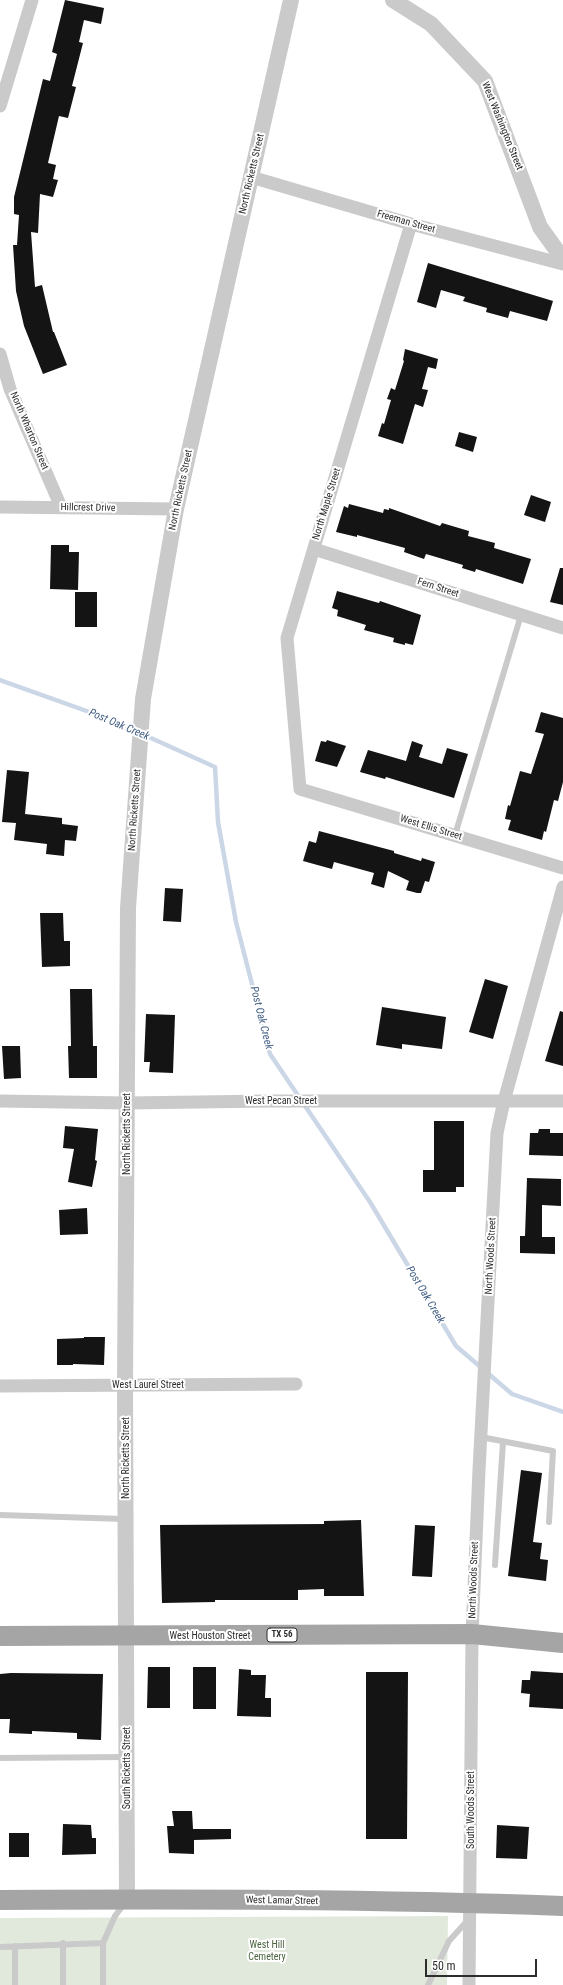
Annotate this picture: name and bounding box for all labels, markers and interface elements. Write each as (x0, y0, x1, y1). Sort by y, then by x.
street label: West Washington Street (479, 80, 525, 172)
street label: North Ricketts Street (237, 133, 267, 215)
street label: Freeman Street (376, 208, 436, 236)
street label: North Wharton Street (7, 390, 51, 472)
street label: North Ricketts Street (167, 449, 195, 531)
street label: North Maple Street (310, 467, 344, 541)
street label: Hillcrest Drive (60, 502, 116, 514)
street label: Fern Street (416, 576, 460, 600)
water label: Post Oak Creek (87, 706, 151, 744)
street label: North Ricketts Street (126, 769, 144, 851)
street label: West Ellis Street (399, 813, 463, 843)
water label: Post Oak Creek (247, 985, 275, 1051)
street label: North Ricketts Street (121, 1093, 133, 1175)
street label: West Pecan Street (245, 1095, 317, 1107)
street label: North Woods Street (483, 1217, 499, 1295)
water label: Post Oak Creek (403, 1264, 447, 1326)
street label: West Laurel Street (112, 1379, 184, 1391)
street label: North Ricketts Street (120, 1417, 132, 1499)
street label: North Woods Street (467, 1541, 481, 1619)
road number: TX 56 (267, 1628, 297, 1642)
street label: West Houston Street (169, 1630, 251, 1642)
street label: South Ricketts Street (121, 1727, 133, 1809)
street label: South Woods Street (465, 1771, 477, 1849)
street label: West Lamar Street (246, 1894, 318, 1908)
park label: West Hill Cemetery (248, 1939, 286, 1962)
scale bar (427, 1951, 539, 1977)
text: 50 m (432, 1959, 456, 1973)

